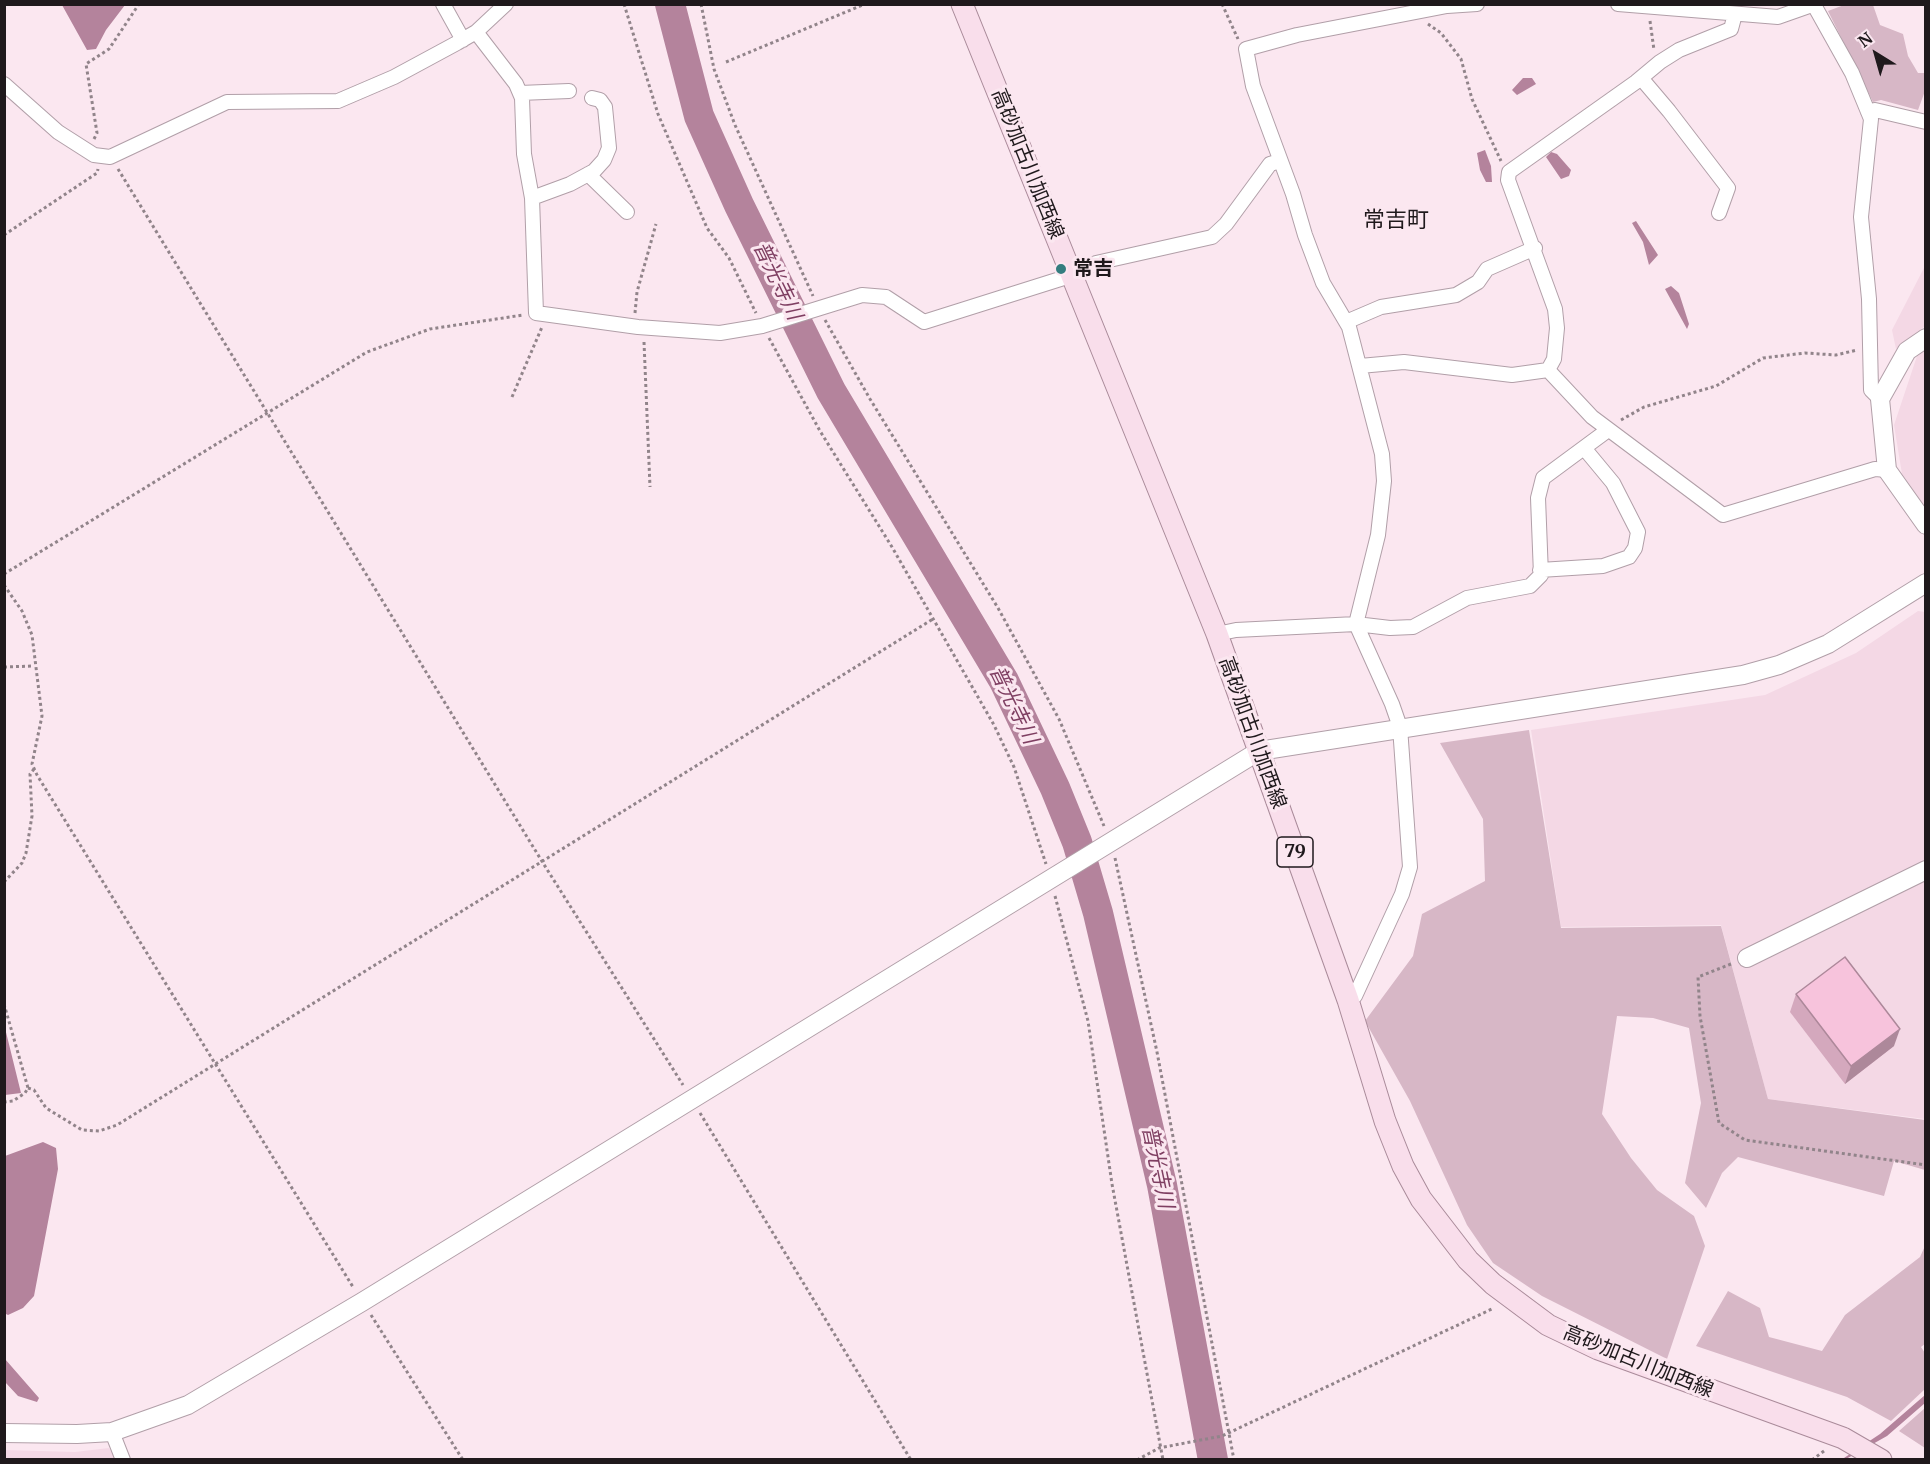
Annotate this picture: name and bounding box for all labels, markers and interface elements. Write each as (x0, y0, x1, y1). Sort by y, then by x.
north arrow (1846, 24, 1906, 84)
text: N (1854, 28, 1876, 51)
street label: 高砂加古川加西線 (986, 85, 1068, 243)
district label: 常吉町 (1363, 208, 1429, 234)
water label: 普光寺川 (747, 238, 807, 324)
place label: 常吉 (1073, 257, 1113, 281)
marker: 常吉 (1054, 262, 1068, 276)
street label: 高砂加古川加西線 (1213, 654, 1291, 812)
water label: 普光寺川 (983, 662, 1043, 748)
road number: 79 (1277, 837, 1313, 867)
water label: 普光寺川 (1136, 1123, 1178, 1211)
street label: 高砂加古川加西線 (1559, 1321, 1717, 1403)

